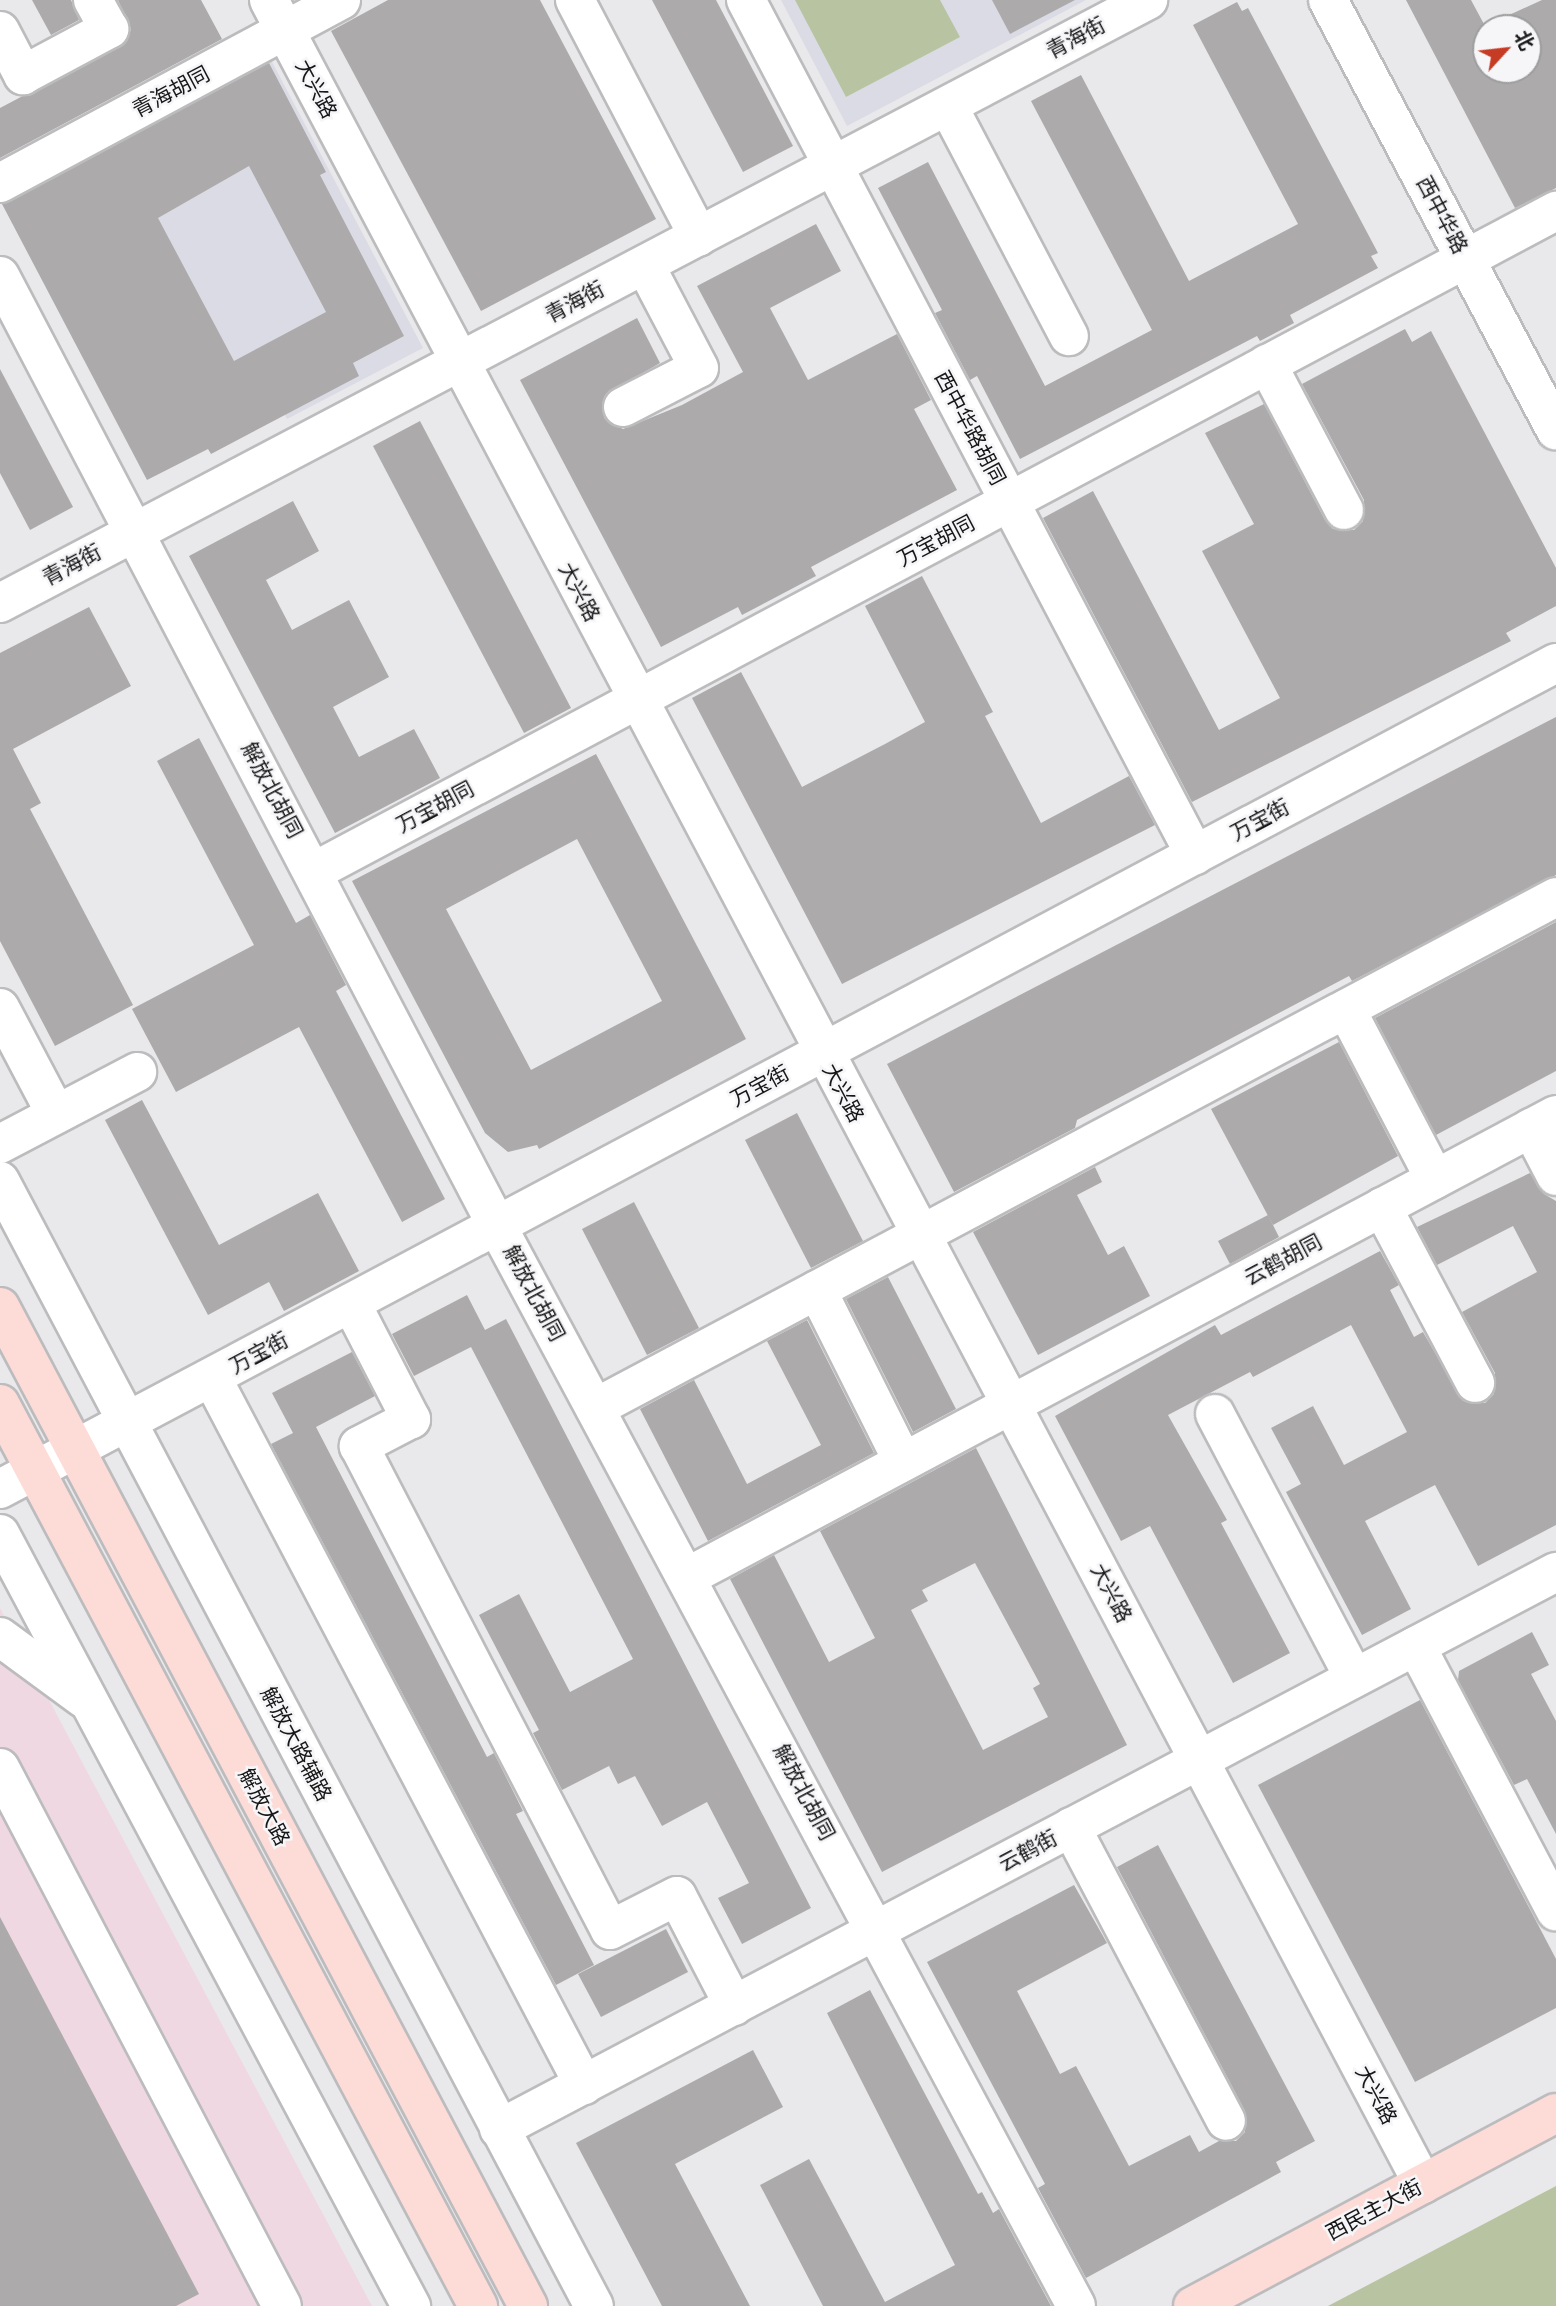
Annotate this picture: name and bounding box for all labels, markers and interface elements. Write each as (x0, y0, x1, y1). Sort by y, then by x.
street label: 青海街 (1042, 12, 1110, 64)
north arrow (1472, 14, 1542, 84)
text: 北 (1511, 27, 1538, 53)
street label: 大兴路 (290, 55, 342, 123)
street label: 青海胡同 (128, 61, 214, 123)
street label: 西中华路 (1411, 172, 1473, 258)
street label: 青海街 (541, 276, 609, 328)
street label: 西中华路胡同 (929, 366, 1011, 490)
street label: 万宝胡同 (893, 510, 979, 572)
street label: 青海街 (38, 539, 106, 591)
street label: 大兴路 (553, 558, 605, 626)
street label: 解放北胡同 (236, 738, 308, 842)
street label: 万宝胡同 (392, 776, 478, 838)
street label: 万宝街 (1226, 794, 1294, 846)
street label: 大兴路 (817, 1059, 869, 1127)
street label: 万宝街 (726, 1060, 794, 1112)
street label: 云鹤胡同 (1240, 1229, 1326, 1291)
street label: 解放北胡同 (498, 1241, 570, 1345)
street label: 万宝街 (225, 1327, 293, 1379)
street label: 大兴路 (1085, 1559, 1137, 1627)
street label: 解放大路辅路 (255, 1682, 337, 1806)
street label: 解放北胡同 (768, 1740, 840, 1844)
street label: 解放大路 (233, 1764, 295, 1850)
street label: 云鹤街 (994, 1825, 1062, 1877)
street label: 大兴路 (1350, 2061, 1402, 2129)
street label: 西民主大街 (1322, 2174, 1426, 2246)

